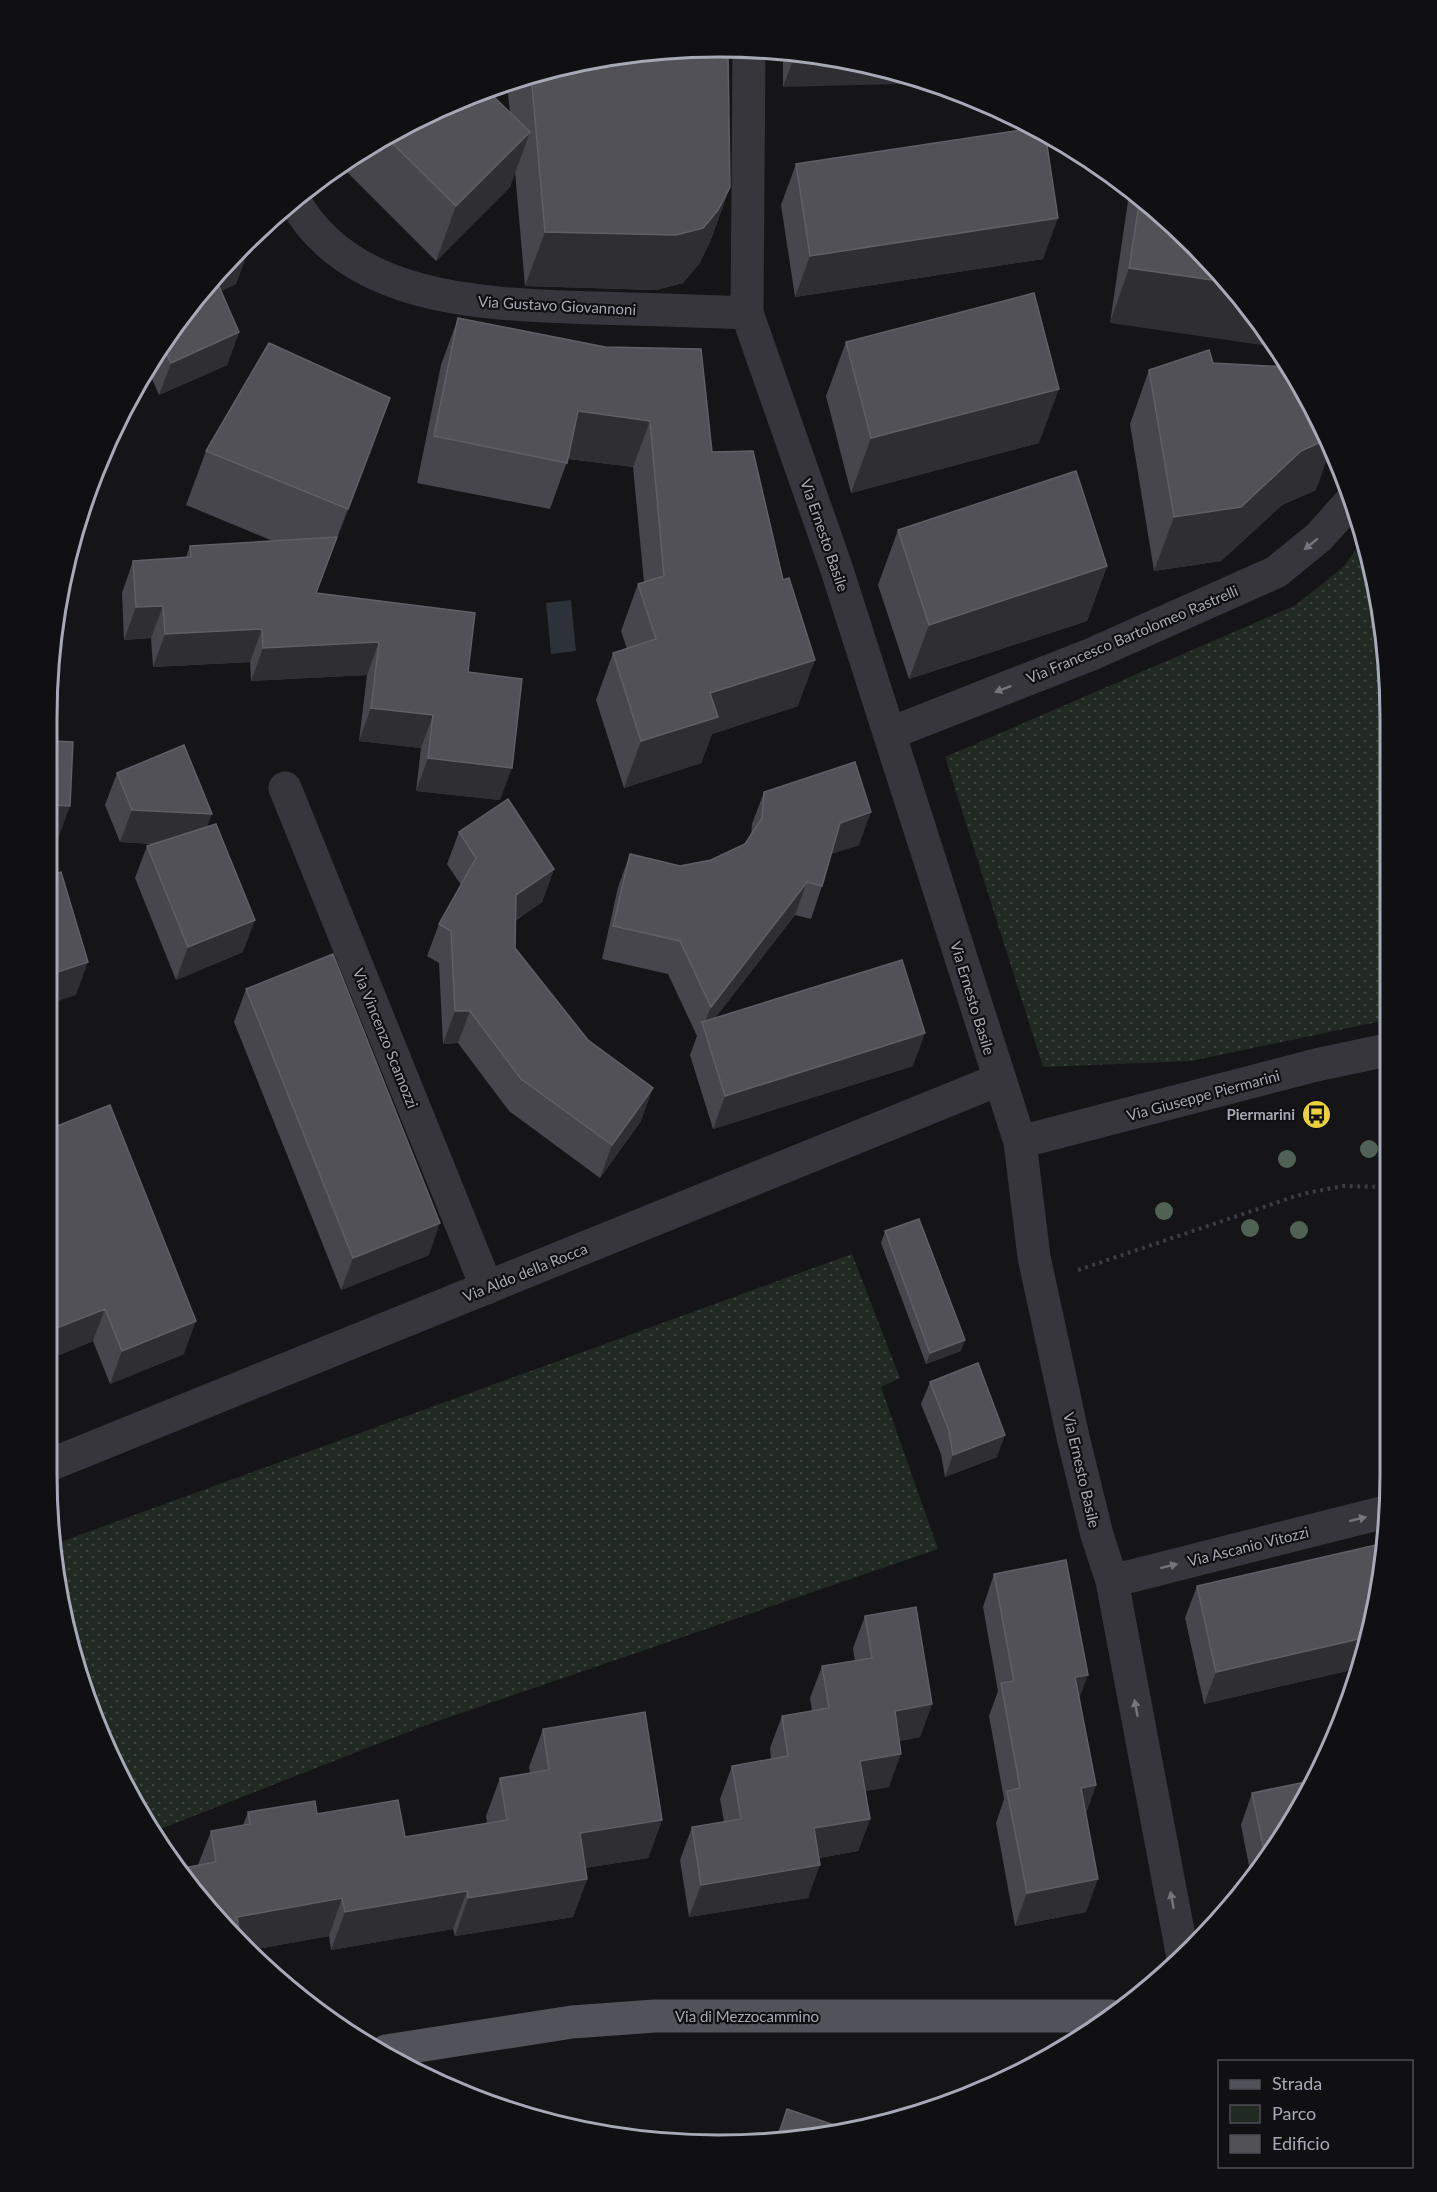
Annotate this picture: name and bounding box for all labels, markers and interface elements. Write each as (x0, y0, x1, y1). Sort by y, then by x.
street label: Via Gustavo Giovannoni (477, 292, 637, 318)
street label: Via Ernesto Basile (797, 476, 853, 594)
one-way arrow (1303, 537, 1319, 550)
street label: Via Francesco Bartolomeo Rastrelli (1023, 581, 1241, 687)
one-way arrow (994, 684, 1012, 694)
street label: Via Ernesto Basile (947, 939, 999, 1057)
street label: Via Vincenzo Scamozzi (350, 965, 422, 1111)
street label: Via Giuseppe Piermarini (1125, 1066, 1281, 1124)
bus stop icon: Piermarini (1300, 1098, 1332, 1130)
place label: Piermarini (1226, 1105, 1295, 1123)
street label: Via Aldo della Rocca (460, 1239, 590, 1305)
street label: Via Ernesto Basile (1060, 1410, 1104, 1530)
one-way arrow (1349, 1514, 1367, 1524)
street label: Via Ascanio Vitozzi (1186, 1522, 1310, 1570)
one-way arrow (1159, 1561, 1178, 1571)
one-way arrow (1131, 1699, 1140, 1718)
one-way arrow (1167, 1890, 1176, 1909)
street label: Via di Mezzocammino (675, 2007, 819, 2025)
legend (1218, 2060, 1413, 2168)
text: Strada (1272, 2072, 1322, 2094)
text: Parco (1272, 2102, 1316, 2124)
text: Edificio (1272, 2132, 1330, 2154)

